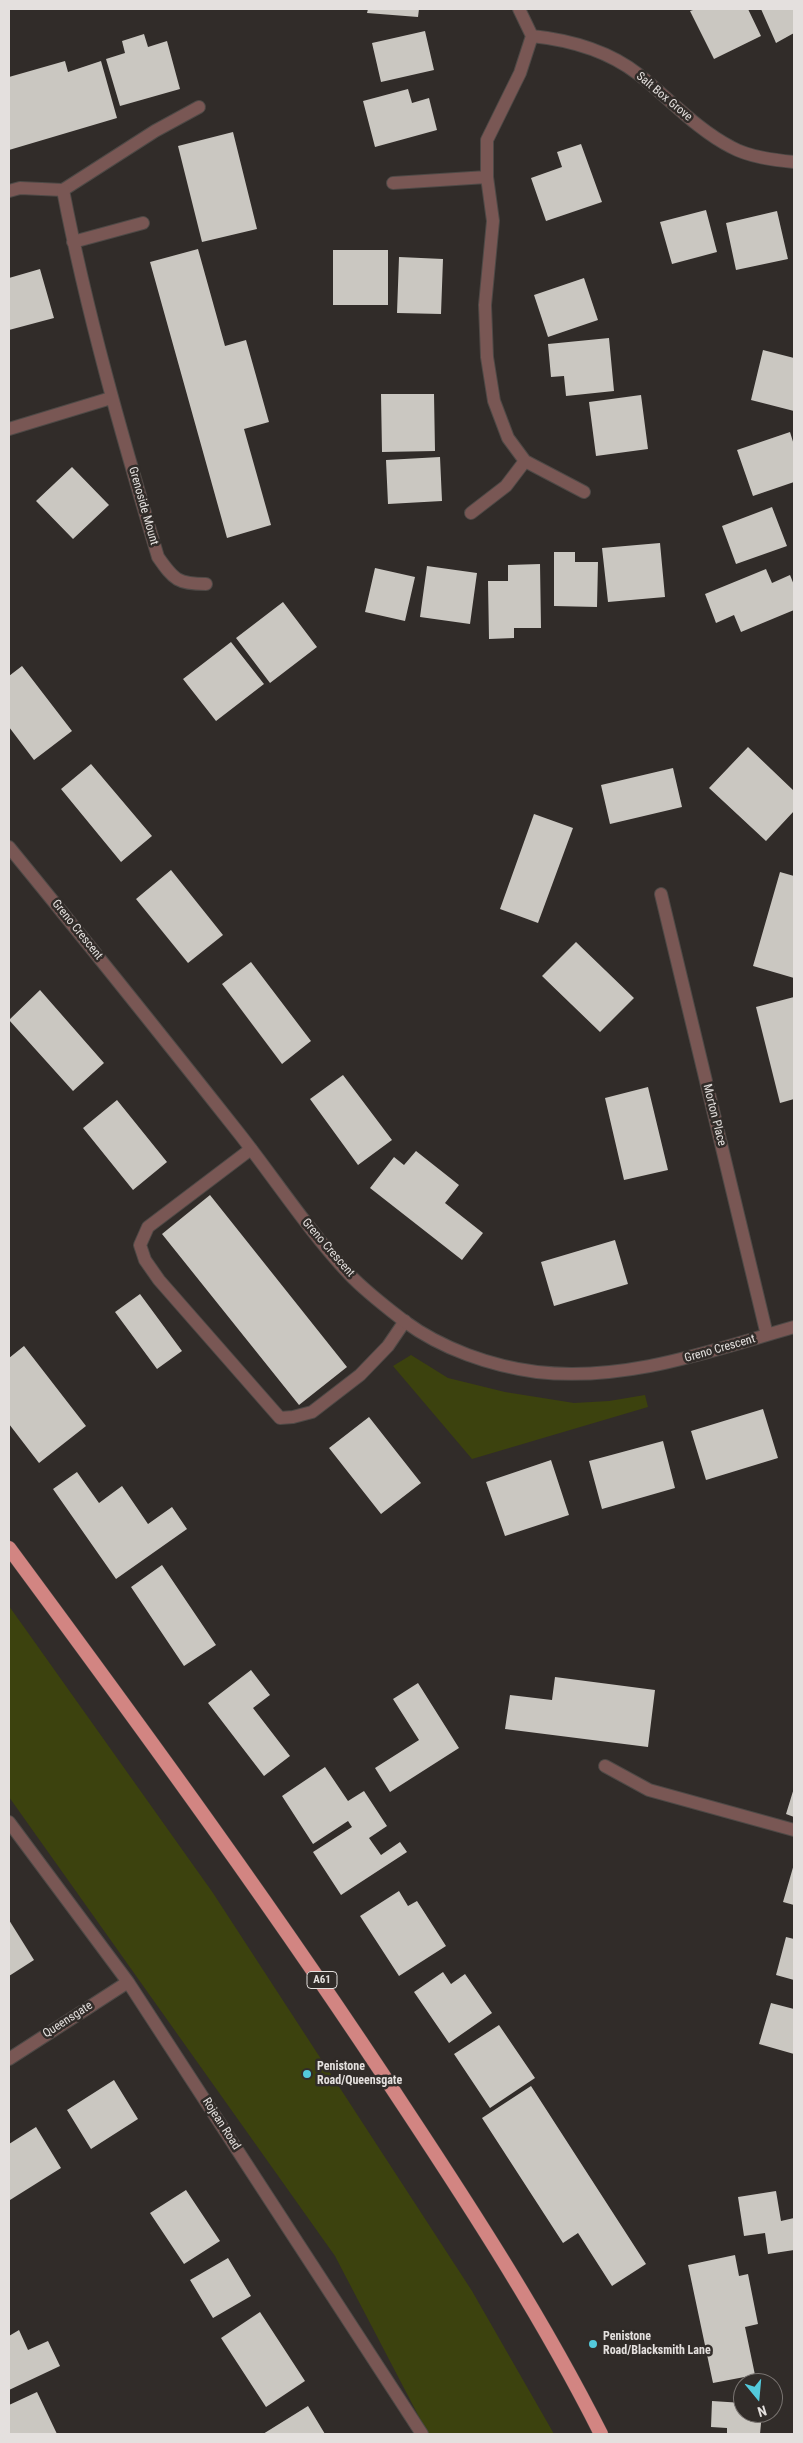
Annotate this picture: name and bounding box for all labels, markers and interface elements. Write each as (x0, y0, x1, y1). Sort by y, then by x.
street label: Salt Box Grove (633, 69, 695, 125)
street label: Grenoside Mount (125, 465, 161, 547)
street label: Greno Crescent (48, 897, 106, 963)
street label: Morton Place (699, 1083, 729, 1147)
street label: Greno Crescent (299, 1216, 357, 1280)
street label: Greno Crescent (683, 1332, 757, 1366)
road number: A61 (307, 1972, 337, 1988)
street label: Queensgate (40, 1999, 96, 2041)
place label: Penistone Road/Queensgate (317, 2060, 402, 2088)
marker: Penistone Road/Queensgate (301, 2068, 313, 2080)
street label: Rojean Road (199, 2095, 243, 2153)
place label: Penistone Road/Blacksmith Lane (603, 2330, 711, 2358)
marker: Penistone Road/Blacksmith Lane (587, 2338, 599, 2350)
north arrow (733, 2373, 783, 2423)
text: N (756, 2402, 769, 2420)

